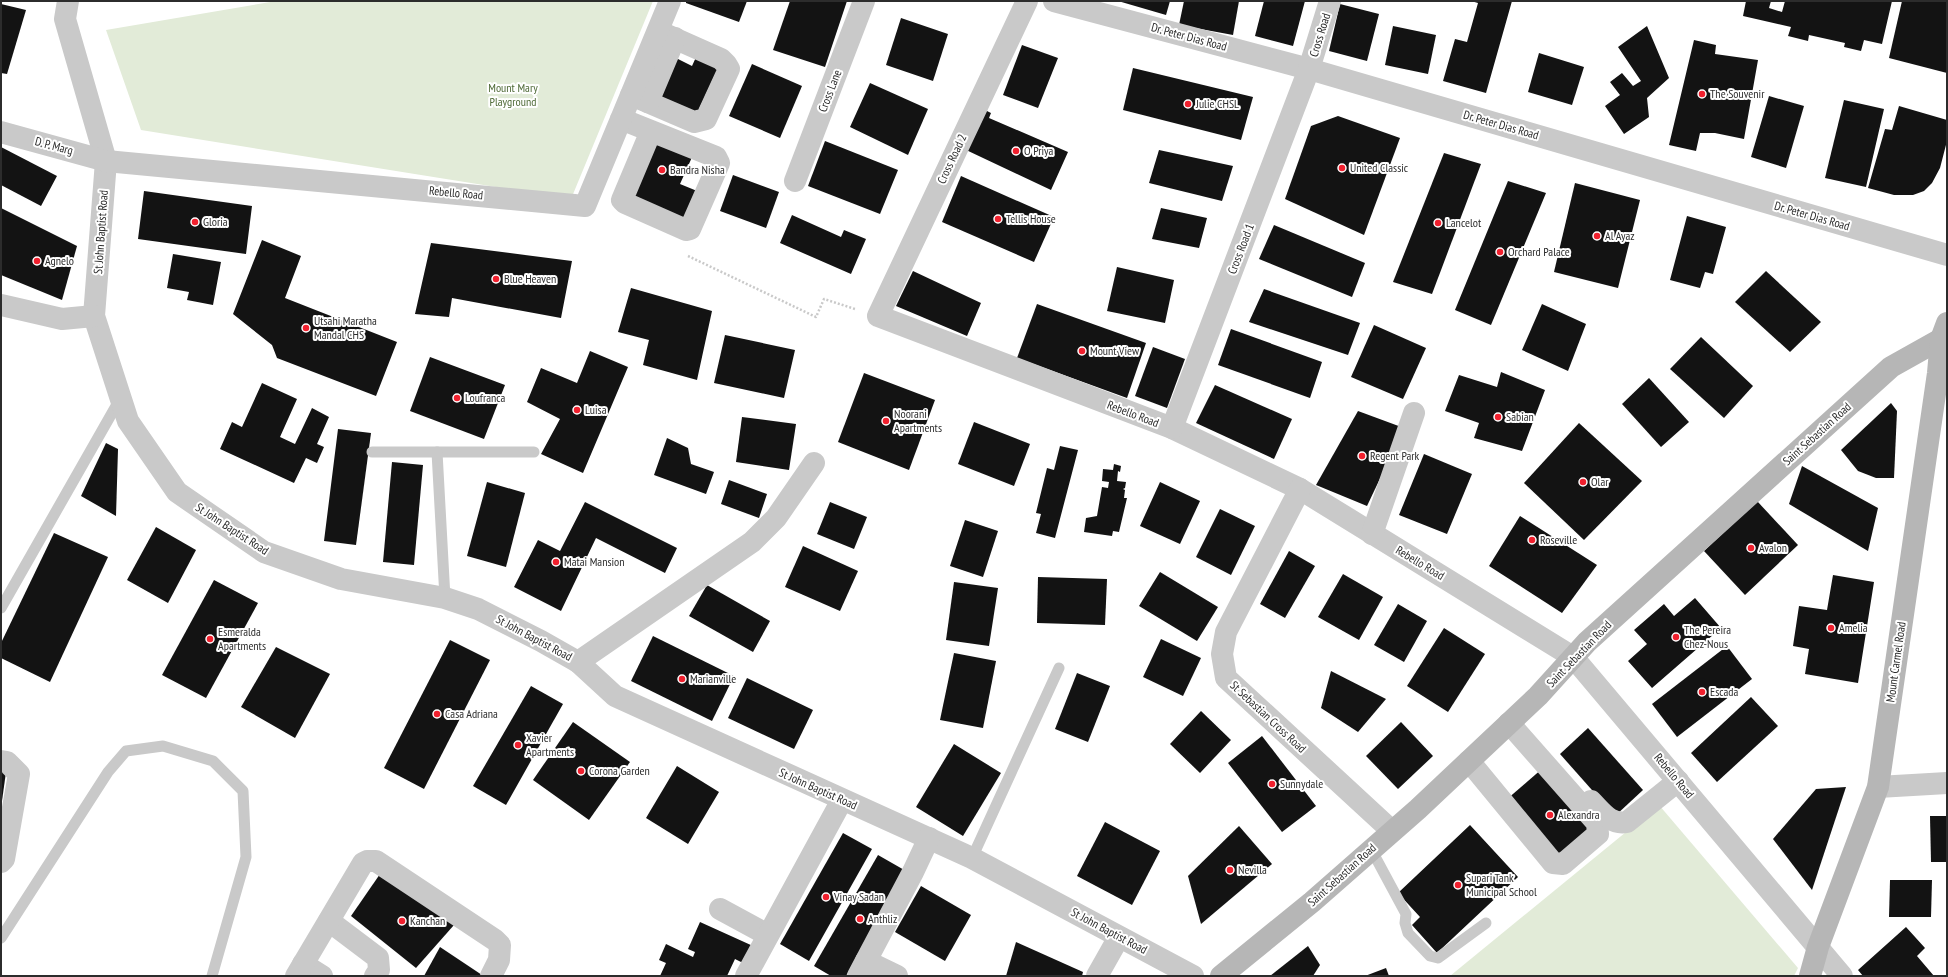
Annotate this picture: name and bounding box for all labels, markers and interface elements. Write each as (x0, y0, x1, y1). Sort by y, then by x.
street label: Cross Road (1306, 11, 1333, 59)
street label: Dr. Peter Dias Road (1150, 19, 1229, 54)
street label: Cross Lane (815, 67, 844, 114)
park label: Mount Mary Playground (488, 80, 538, 109)
place label: The Souvenir (1710, 86, 1765, 101)
marker: The Souvenir (1697, 89, 1707, 99)
place label: Julie CHSL (1195, 96, 1239, 111)
marker: Julie CHSL (1183, 99, 1193, 109)
street label: Dr. Peter Dias Road (1462, 107, 1541, 142)
street label: Cross Road 2 (934, 132, 970, 186)
street label: D. P. Marg (33, 133, 75, 158)
place label: O Priya (1024, 143, 1054, 158)
marker: O Priya (1011, 146, 1021, 156)
place label: United Classic (1350, 160, 1409, 175)
place label: Bandra Nisha (670, 162, 725, 177)
marker: United Classic (1337, 163, 1347, 173)
marker: Bandra Nisha (657, 165, 667, 175)
street label: Rebello Road (428, 183, 484, 202)
street label: St John Baptist Road (90, 189, 111, 274)
street label: Dr. Peter Dias Road (1773, 198, 1852, 233)
place label: Tellis House (1006, 211, 1056, 226)
place label: Gloria (203, 214, 228, 229)
marker: Tellis House (993, 214, 1003, 224)
place label: Lancelot (1446, 215, 1482, 230)
marker: Gloria (190, 217, 200, 227)
marker: Lancelot (1433, 218, 1443, 228)
street label: Cross Road 1 (1224, 221, 1257, 276)
place label: Al Ayaz (1605, 228, 1635, 243)
marker: Al Ayaz (1592, 231, 1602, 241)
place label: Orchard Palace (1508, 244, 1570, 259)
marker: Orchard Palace (1495, 247, 1505, 257)
place label: Agnelo (45, 253, 74, 268)
marker: Agnelo (32, 256, 42, 266)
place label: Blue Heaven (504, 271, 556, 286)
marker: Blue Heaven (491, 274, 501, 284)
place label: Utsahi Maratha Mandal CHS (314, 313, 377, 342)
marker: Utsahi Maratha Mandal CHS (301, 323, 311, 333)
place label: Mount View (1090, 343, 1140, 358)
marker: Mount View (1077, 346, 1087, 356)
place label: Loufranca (465, 390, 506, 405)
marker: Loufranca (452, 393, 462, 403)
street label: Rebello Road (1105, 397, 1161, 430)
street label: Saint Sebastian Road (1779, 399, 1854, 468)
place label: Luisa (585, 402, 607, 417)
marker: Luisa (572, 405, 582, 415)
place label: Noorani Apartments (894, 406, 942, 435)
place label: Sabian (1506, 409, 1534, 424)
marker: Sabian (1493, 412, 1503, 422)
marker: Noorani Apartments (881, 416, 891, 426)
place label: Regent Park (1370, 448, 1420, 463)
marker: Regent Park (1357, 451, 1367, 461)
place label: Olar (1591, 474, 1609, 489)
marker: Olar (1578, 477, 1588, 487)
street label: St John Baptist Road (193, 499, 272, 558)
place label: Roseville (1540, 532, 1577, 547)
marker: Roseville (1527, 535, 1537, 545)
place label: Avalon (1759, 540, 1787, 555)
street label: Rebello Road (1393, 542, 1447, 583)
marker: Avalon (1746, 543, 1756, 553)
place label: Matai Mansion (564, 554, 625, 569)
marker: Matai Mansion (551, 557, 561, 567)
street label: St John Baptist Road (494, 611, 575, 664)
street label: Saint Sebastian Road (1543, 617, 1614, 690)
place label: Amelia (1839, 620, 1868, 635)
street label: Mount Carmel Road (1882, 621, 1909, 703)
place label: The Pereira Chez-Nous (1684, 622, 1731, 651)
marker: Amelia (1826, 623, 1836, 633)
place label: Esmeralda Apartments (218, 624, 266, 653)
marker: The Pereira Chez-Nous (1671, 632, 1681, 642)
marker: Esmeralda Apartments (205, 634, 215, 644)
place label: Marianville (690, 671, 736, 686)
marker: Marianville (677, 674, 687, 684)
street label: St Sebastian Cross Road (1227, 678, 1310, 756)
place label: Escada (1710, 684, 1738, 699)
marker: Escada (1697, 687, 1707, 697)
place label: Casa Adriana (445, 706, 498, 721)
marker: Casa Adriana (432, 709, 442, 719)
place label: Xavier Apartments (526, 730, 574, 759)
marker: Xavier Apartments (513, 740, 523, 750)
street label: Rebello Road (1651, 750, 1698, 801)
place label: Corona Garden (589, 763, 650, 778)
street label: St John Baptist Road (777, 765, 860, 813)
marker: Corona Garden (576, 766, 586, 776)
place label: Sunnydale (1280, 776, 1323, 791)
marker: Sunnydale (1267, 779, 1277, 789)
place label: Alexandra (1558, 807, 1600, 822)
marker: Alexandra (1545, 810, 1555, 820)
street label: Saint Sebastian Road (1304, 840, 1379, 909)
place label: Nevilla (1238, 862, 1267, 877)
marker: Nevilla (1225, 865, 1235, 875)
place label: Supari Tank Municipal School (1466, 870, 1537, 899)
marker: Supari Tank Municipal School (1453, 880, 1463, 890)
place label: Vinay Sadan (833, 889, 884, 904)
marker: Vinay Sadan (821, 892, 831, 902)
street label: St John Baptist Road (1069, 904, 1150, 957)
place label: Anthliz (868, 911, 897, 926)
place label: Kanchan (410, 913, 445, 928)
marker: Anthliz (855, 914, 865, 924)
marker: Kanchan (397, 916, 407, 926)

